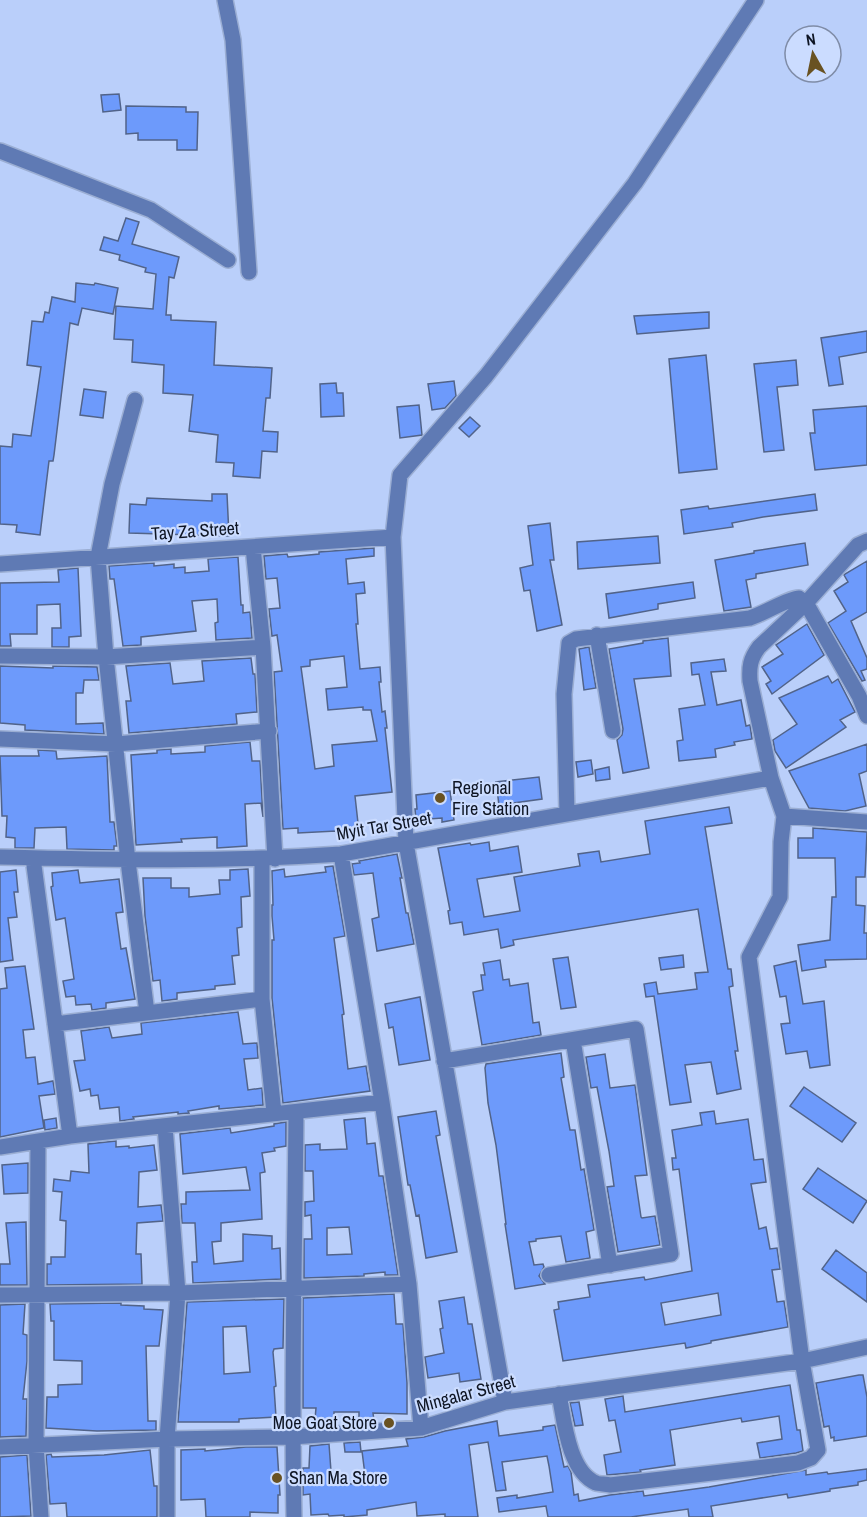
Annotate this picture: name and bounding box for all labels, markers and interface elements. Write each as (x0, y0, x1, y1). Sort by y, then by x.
north arrow (783, 24, 843, 84)
text: N (804, 28, 817, 51)
street label: Tay Za Street (150, 515, 240, 546)
place label: Regional Fire Station (452, 775, 529, 821)
marker: Regional Fire Station (433, 791, 447, 805)
street label: Myit Tar Street (334, 805, 433, 846)
street label: Mingalar Street (414, 1368, 518, 1419)
place label: Moe Goat Store (273, 1410, 377, 1435)
marker: Moe Goat Store (382, 1416, 396, 1430)
place label: Shan Ma Store (289, 1465, 387, 1490)
marker: Shan Ma Store (270, 1471, 284, 1485)

